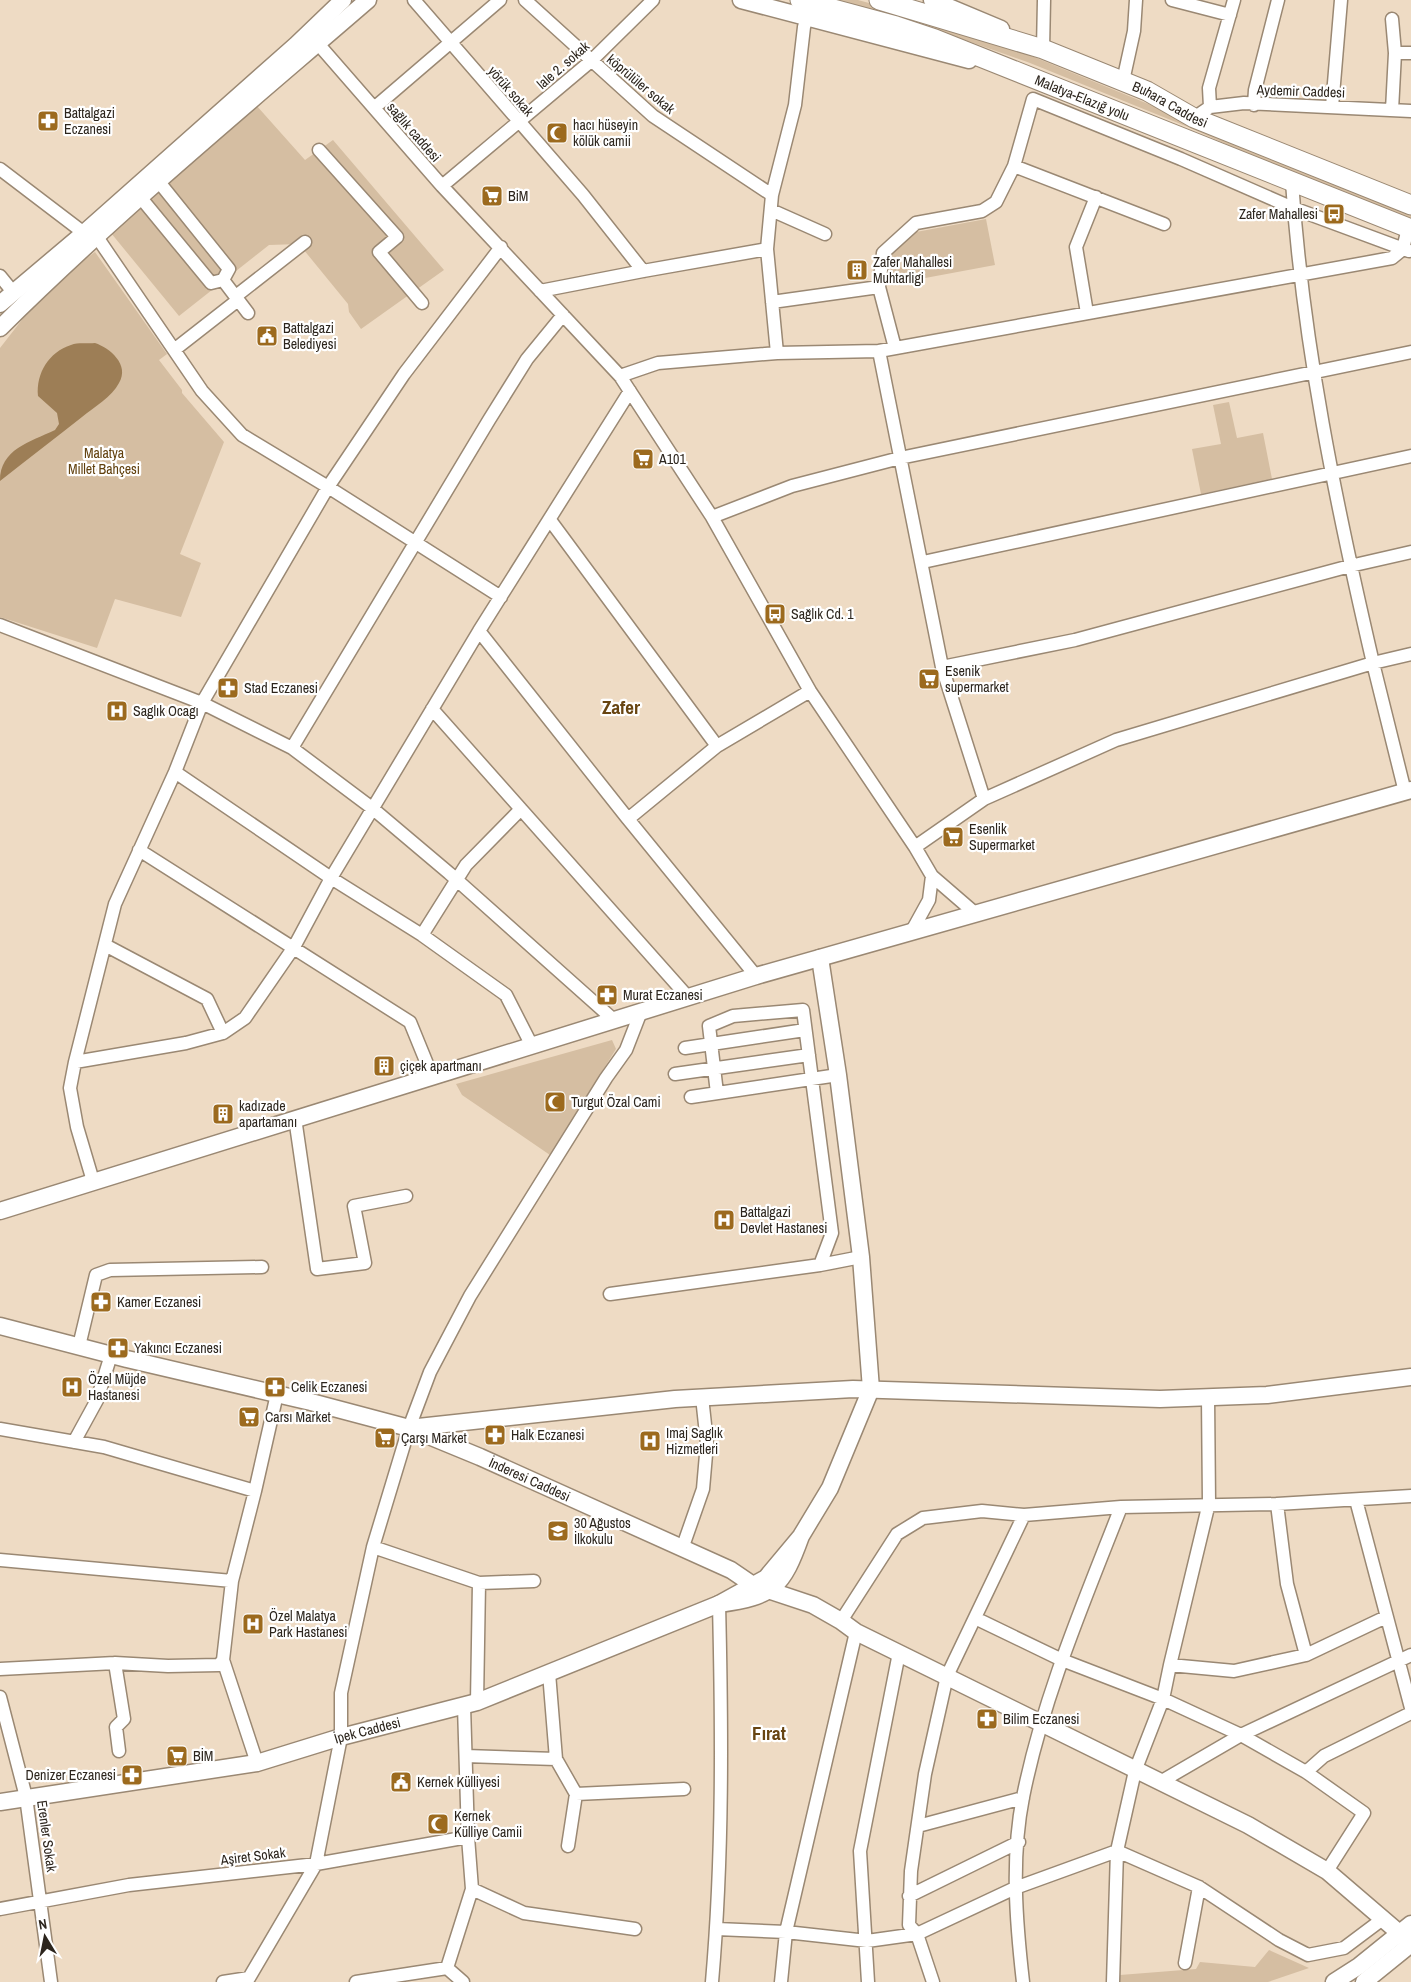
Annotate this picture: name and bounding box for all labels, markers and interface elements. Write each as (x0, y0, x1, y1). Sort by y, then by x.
street label: lale 2. sokak (533, 37, 593, 93)
street label: köprülüler sokak (603, 50, 679, 118)
street label: yörük sokak (484, 62, 538, 120)
street label: Malatya-Elazığ yolu (1032, 71, 1132, 125)
street label: Buhara Caddesi (1130, 77, 1210, 132)
street label: Aydemir Caddesi (1255, 80, 1346, 102)
street label: sağlık caddesi (383, 98, 445, 166)
place label: Battalgazi Eczanesi (64, 104, 115, 138)
pharmacy icon: Battalgazi Eczanesi (36, 109, 60, 133)
place label: hacı hüseyin kölük camii (573, 116, 638, 150)
mosque icon: hacı hüseyin kölük camii (545, 121, 569, 145)
supermarket icon: BiM (480, 184, 504, 208)
place label: BiM (508, 187, 528, 205)
bus stop icon: Zafer Mahallesi (1322, 202, 1346, 226)
place label: Zafer Mahallesi (1239, 205, 1318, 223)
place label: Zafer Mahallesi Muhtarligi (873, 253, 952, 287)
building icon: Zafer Mahallesi Muhtarligi (845, 258, 869, 282)
place label: Battalgazi Belediyesi (283, 319, 337, 353)
public building icon: Battalgazi Belediyesi (255, 324, 279, 348)
park label: Malatya Millet Bahçesi (68, 444, 140, 478)
supermarket icon: A101 (631, 447, 655, 471)
place label: A101 (658, 450, 686, 468)
bus stop icon: Sağlık Cd. 1 (763, 602, 787, 626)
place label: Sağlık Cd. 1 (791, 605, 854, 623)
place label: Esenik supermarket (945, 662, 1009, 696)
supermarket icon: Esenik supermarket (917, 667, 941, 691)
pharmacy icon: Stad Eczanesi (216, 676, 240, 700)
place label: Stad Eczanesi (244, 679, 318, 697)
district label: Zafer (602, 694, 640, 720)
hospital icon: Saglık Ocagı (105, 699, 129, 723)
place label: Saglık Ocagı (133, 702, 199, 720)
place label: Esenlik Supermarket (969, 820, 1035, 854)
supermarket icon: Esenlik Supermarket (941, 825, 965, 849)
pharmacy icon: Murat Eczanesi (595, 983, 619, 1007)
place label: Murat Eczanesi (623, 986, 703, 1004)
building icon: çiçek apartmanı (372, 1054, 396, 1078)
place label: çiçek apartmanı (400, 1057, 482, 1075)
mosque icon: Turgut Özal Cami (543, 1090, 567, 1114)
place label: Turgut Özal Cami (571, 1093, 661, 1111)
place label: kadızade apartamanı (239, 1097, 297, 1131)
building icon: kadızade apartamanı (211, 1102, 235, 1126)
place label: Battalgazi Devlet Hastanesi (740, 1203, 827, 1237)
hospital icon: Battalgazi Devlet Hastanesi (712, 1208, 736, 1232)
pharmacy icon: Kamer Eczanesi (89, 1290, 113, 1314)
place label: Kamer Eczanesi (117, 1293, 201, 1311)
pharmacy icon: Yakıncı Eczanesi (106, 1336, 130, 1360)
place label: Yakıncı Eczanesi (134, 1339, 222, 1357)
place label: Özel Müjde Hastanesi (88, 1370, 146, 1404)
hospital icon: Özel Müjde Hastanesi (60, 1375, 84, 1399)
pharmacy icon: Celik Eczanesi (263, 1375, 287, 1399)
place label: Celik Eczanesi (291, 1378, 368, 1396)
supermarket icon: Carsı Market (237, 1405, 261, 1429)
place label: Carsı Market (265, 1408, 331, 1426)
pharmacy icon: Halk Eczanesi (483, 1423, 507, 1447)
place label: Imaj Saglık Hizmetleri (666, 1424, 723, 1458)
supermarket icon: Çarşı Market (373, 1426, 397, 1450)
place label: Halk Eczanesi (511, 1426, 584, 1444)
place label: Çarşı Market (401, 1429, 467, 1447)
hospital icon: Imaj Saglık Hizmetleri (638, 1429, 662, 1453)
street label: İnderesi Caddesi (486, 1453, 573, 1506)
place label: 30 Ağustos İlkokulu (574, 1514, 631, 1548)
school or university icon: 30 Ağustos İlkokulu (546, 1519, 570, 1543)
place label: Özel Malatya Park Hastanesi (269, 1607, 347, 1641)
hospital icon: Özel Malatya Park Hastanesi (241, 1612, 265, 1636)
pharmacy icon: Bilim Eczanesi (975, 1707, 999, 1731)
place label: Bilim Eczanesi (1003, 1710, 1080, 1728)
street label: İpek Caddesi (332, 1713, 402, 1748)
district label: Fırat (752, 1720, 786, 1746)
supermarket icon: BİM (165, 1744, 189, 1768)
place label: BİM (193, 1747, 213, 1765)
pharmacy icon: Denizer Eczanesi (120, 1763, 144, 1787)
place label: Denizer Eczanesi (25, 1766, 116, 1784)
public building icon: Kernek Külliyesi (389, 1770, 413, 1794)
place label: Kernek Külliyesi (417, 1773, 500, 1791)
street label: Erenler Sokak (33, 1799, 61, 1873)
place label: Kernek Külliye Camii (454, 1807, 522, 1841)
mosque icon: Kernek Külliye Camii (426, 1812, 450, 1836)
street label: Aşiret Sokak (219, 1843, 287, 1869)
north arrow (20, 1912, 70, 1962)
text: N (37, 1915, 48, 1934)

